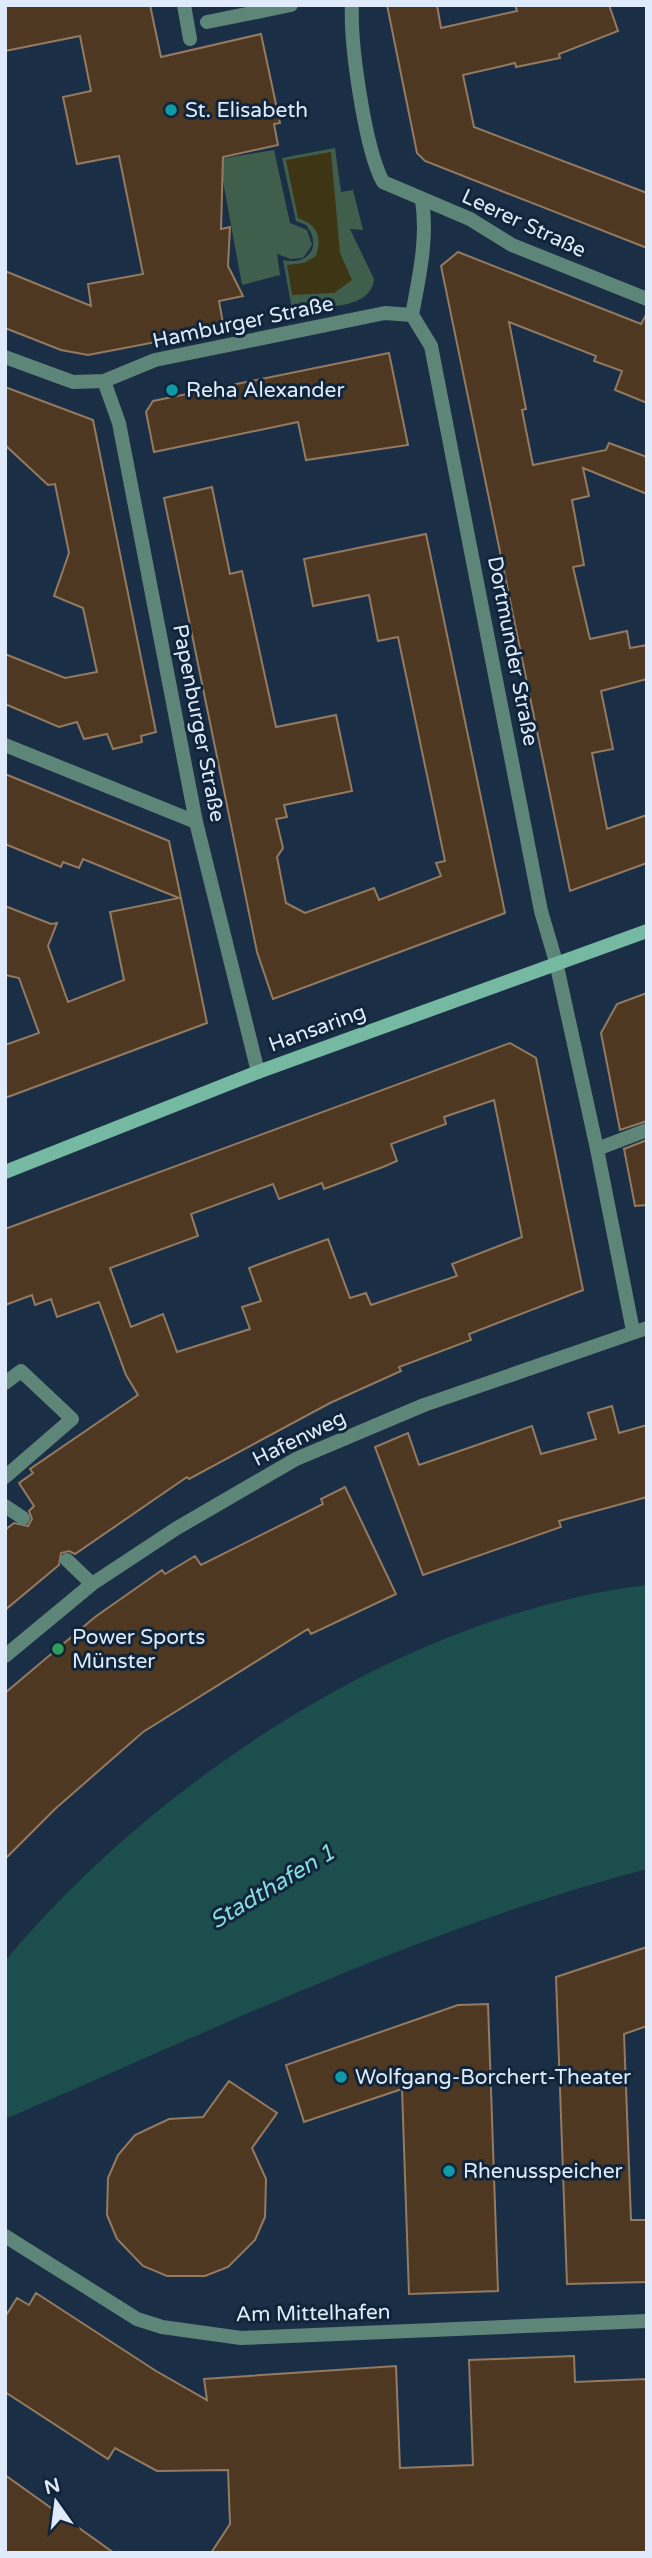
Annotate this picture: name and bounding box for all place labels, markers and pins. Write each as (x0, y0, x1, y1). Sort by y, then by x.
place label: St. Elisabeth (185, 98, 308, 123)
marker: St. Elisabeth (163, 102, 179, 118)
place label: Reha Alexander (186, 378, 345, 403)
marker: Reha Alexander (164, 382, 180, 398)
place label: Power Sports Münster (72, 1625, 205, 1674)
marker: Power Sports Münster (50, 1641, 66, 1657)
place label: Wolfgang-Borchert-Theater (355, 2065, 631, 2090)
marker: Wolfgang-Borchert-Theater (333, 2069, 349, 2085)
place label: Rhenusspeicher (463, 2159, 623, 2184)
marker: Rhenusspeicher (441, 2163, 457, 2179)

